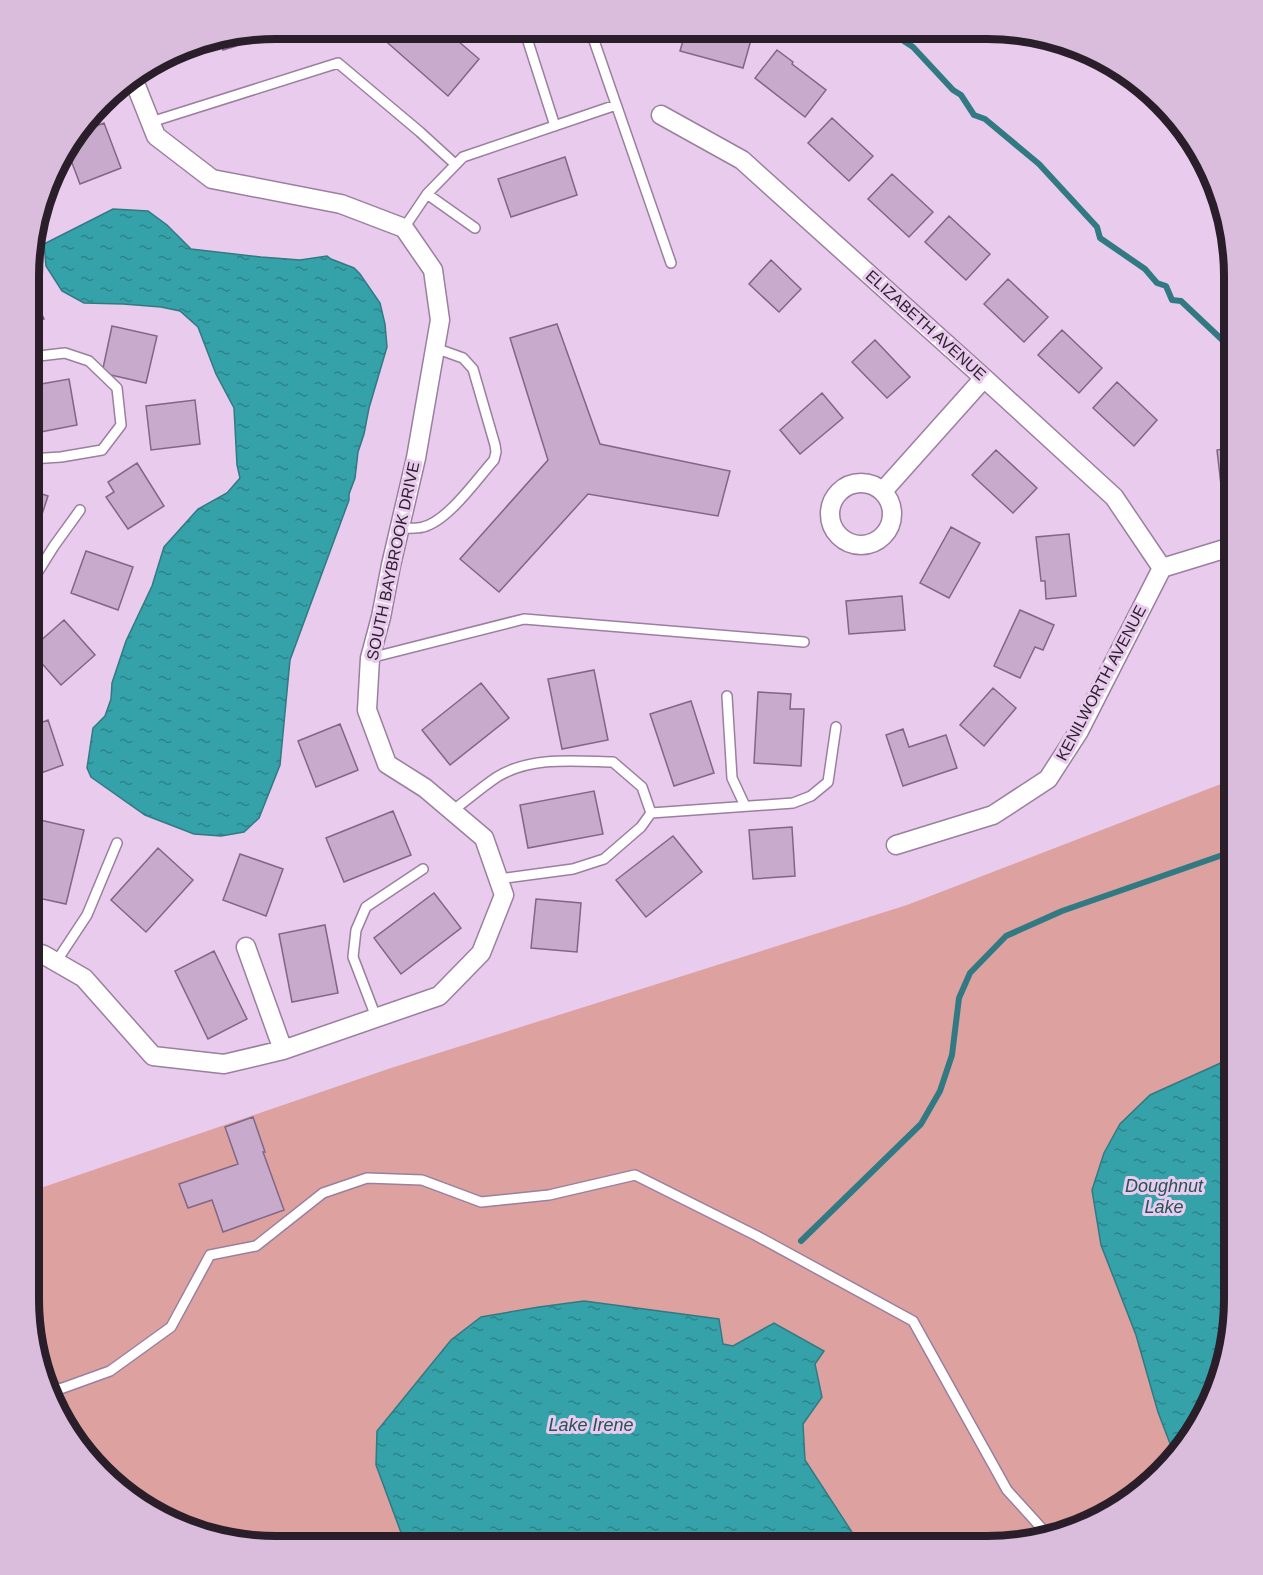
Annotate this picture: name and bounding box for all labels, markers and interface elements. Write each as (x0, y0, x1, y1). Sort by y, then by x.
street label: ELIZABETH AVENUE (863, 267, 989, 383)
street label: SOUTH BAYBROOK DRIVE (364, 460, 422, 662)
street label: KENILWORTH AVENUE (1053, 602, 1149, 764)
water label: Doughnut Lake (1125, 1176, 1204, 1217)
water label: Lake Irene (548, 1415, 634, 1435)

